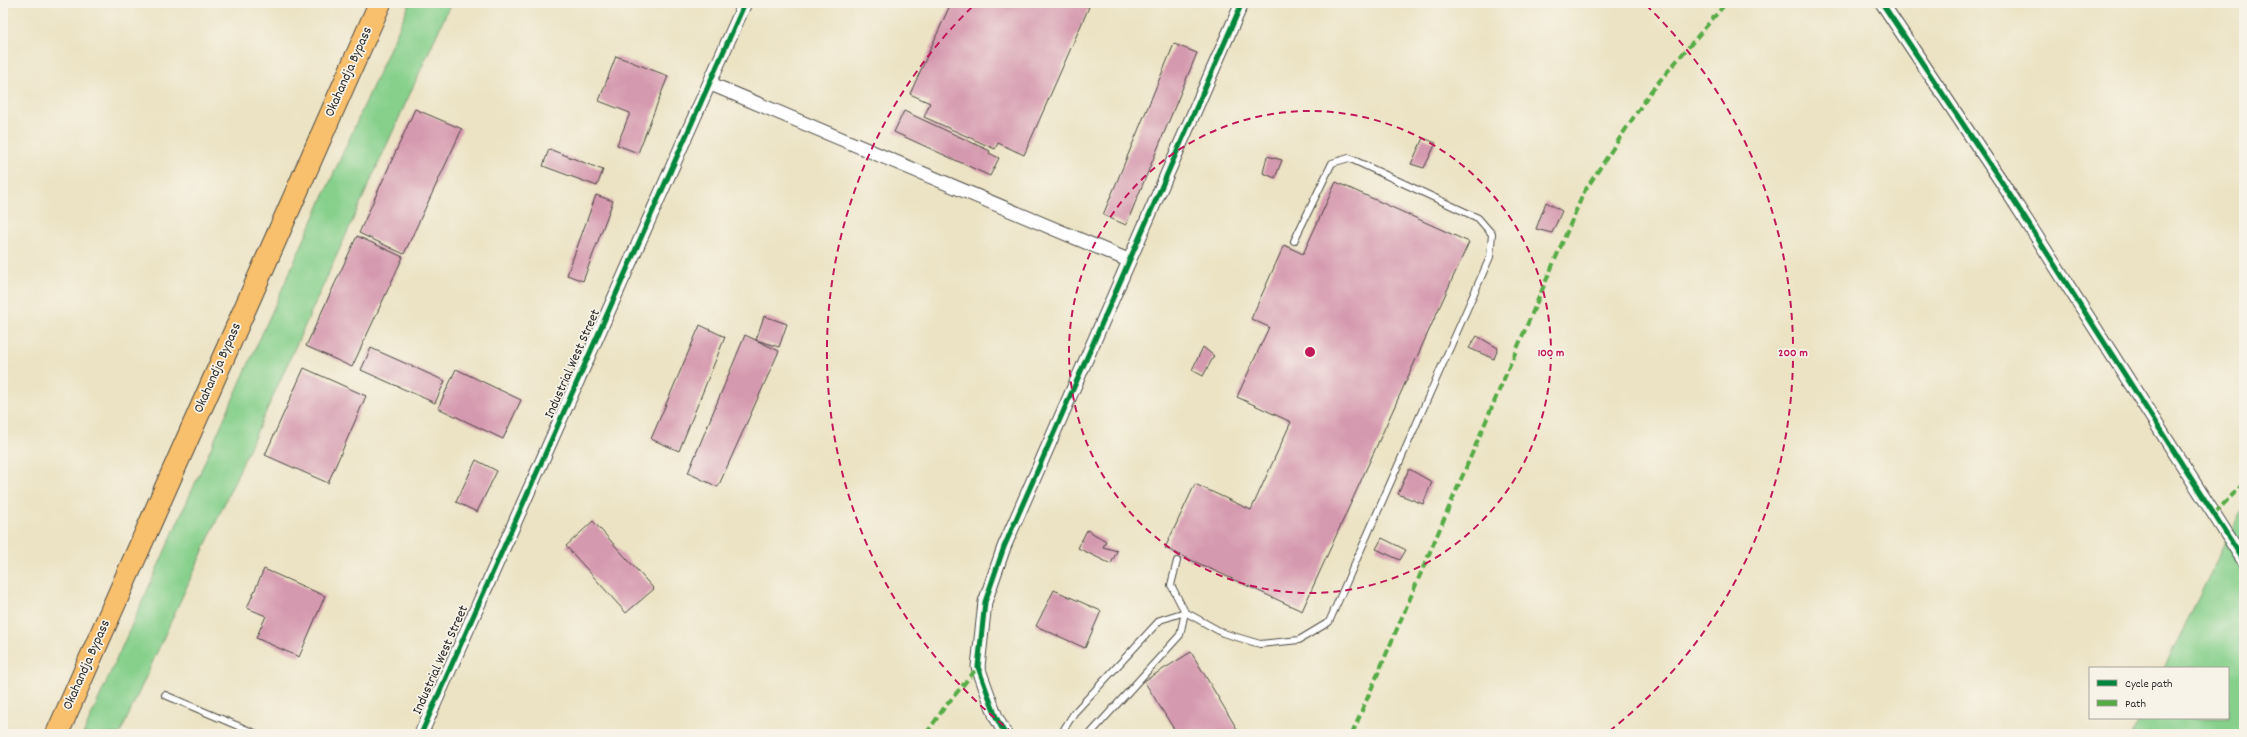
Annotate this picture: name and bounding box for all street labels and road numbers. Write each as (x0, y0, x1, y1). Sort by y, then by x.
street label: Okahandja Bypass (320, 24, 378, 120)
street label: Industrial West Street (540, 306, 606, 422)
street label: Okahandja Bypass (189, 320, 247, 416)
street label: Industrial West Street (408, 602, 474, 718)
street label: Okahandja Bypass (58, 617, 116, 713)

